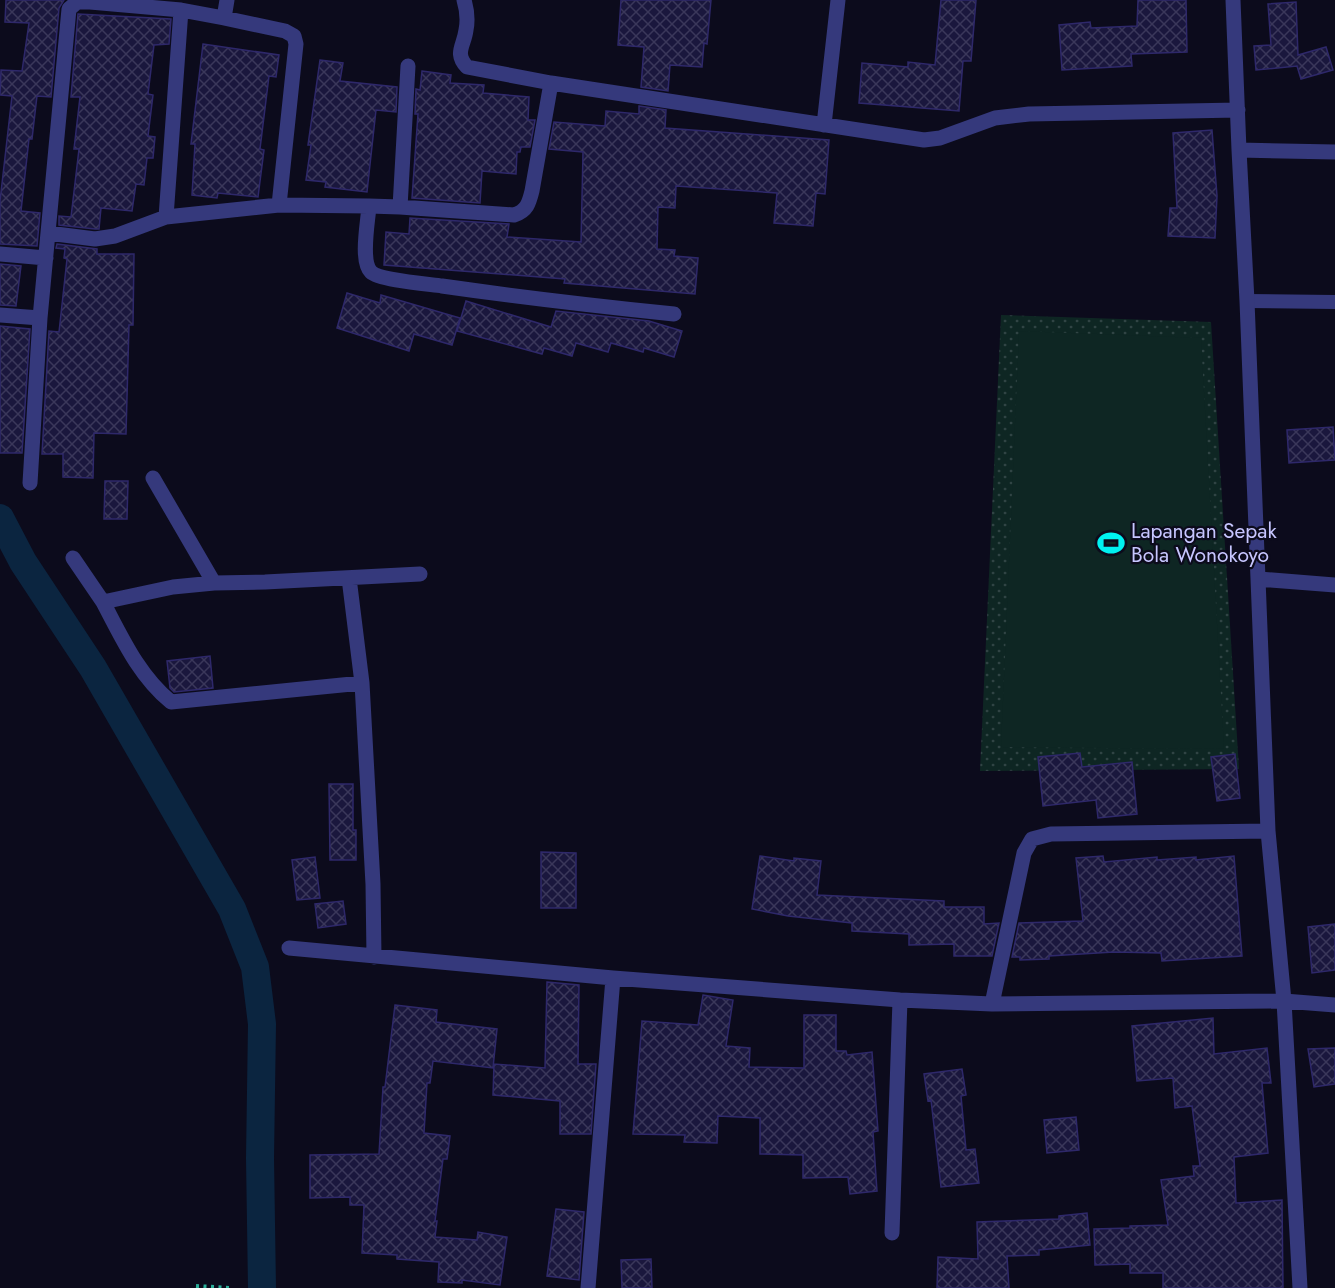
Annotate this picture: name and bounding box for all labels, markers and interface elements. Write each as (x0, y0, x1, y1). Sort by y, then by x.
place label: Lapangan Sepak Bola Wonokoyo (1131, 516, 1277, 570)
sports icon: Lapangan Sepak Bola Wonokoyo (1096, 528, 1126, 558)

